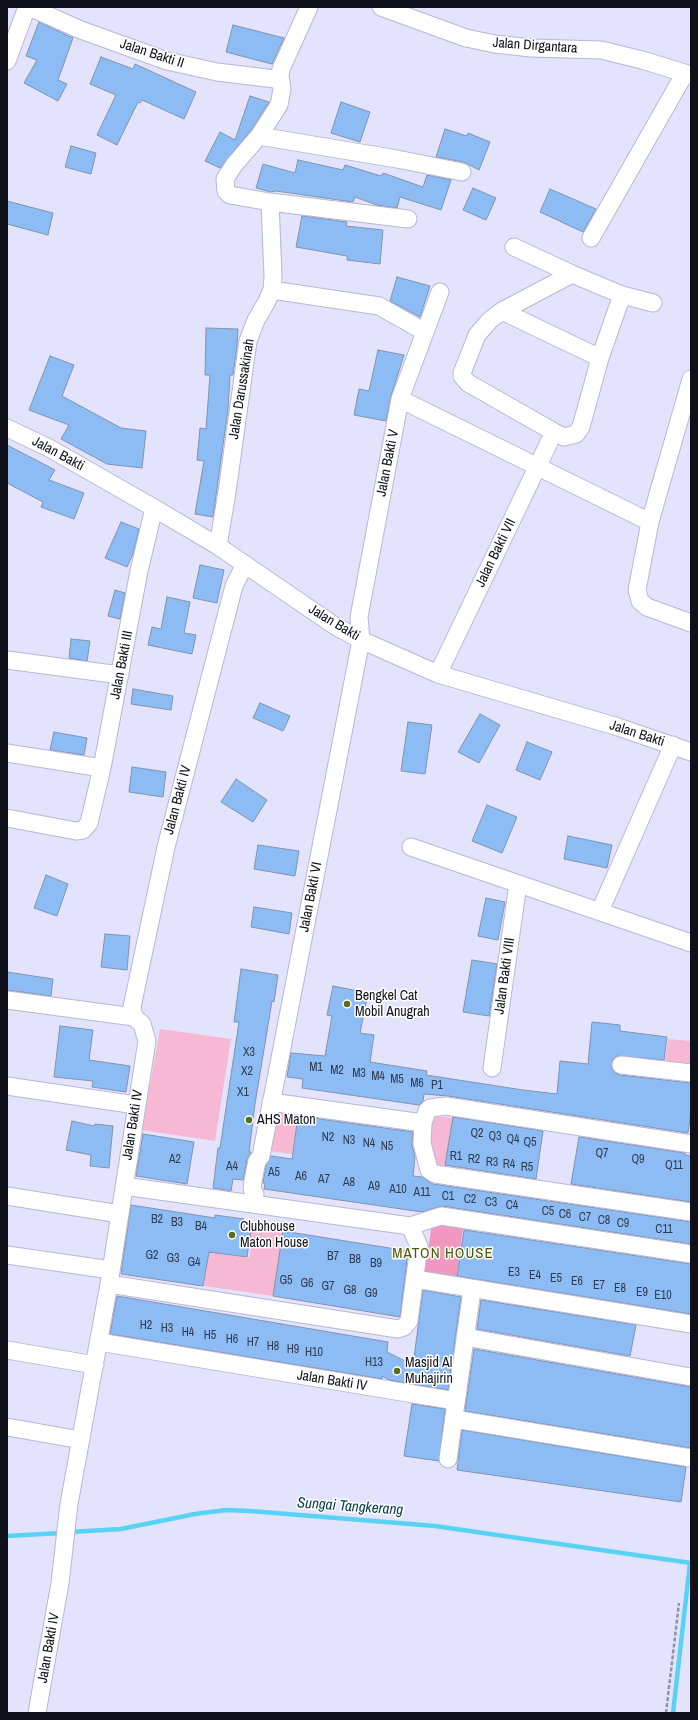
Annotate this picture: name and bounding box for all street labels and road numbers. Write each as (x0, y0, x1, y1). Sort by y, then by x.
street label: Jalan Dirgantara (492, 35, 578, 57)
street label: Jalan Bakti II (118, 36, 186, 72)
street label: Jalan Darussakinah (226, 338, 258, 440)
street label: Jalan Bakti V (373, 428, 403, 498)
street label: Jalan Bakti (29, 433, 87, 475)
street label: Jalan Bakti VII (472, 516, 520, 590)
street label: Jalan Bakti (305, 601, 363, 645)
street label: Jalan Bakti III (107, 629, 137, 701)
street label: Jalan Bakti (607, 717, 667, 751)
street label: Jalan Bakti IV (161, 764, 195, 836)
street label: Jalan Bakti VI (296, 861, 326, 933)
street label: Jalan Bakti VIII (491, 937, 519, 1015)
street label: Jalan Bakti IV (119, 1089, 147, 1161)
street label: Jalan Bakti IV (296, 1367, 368, 1395)
street label: Jalan Bakti IV (35, 1612, 63, 1684)

